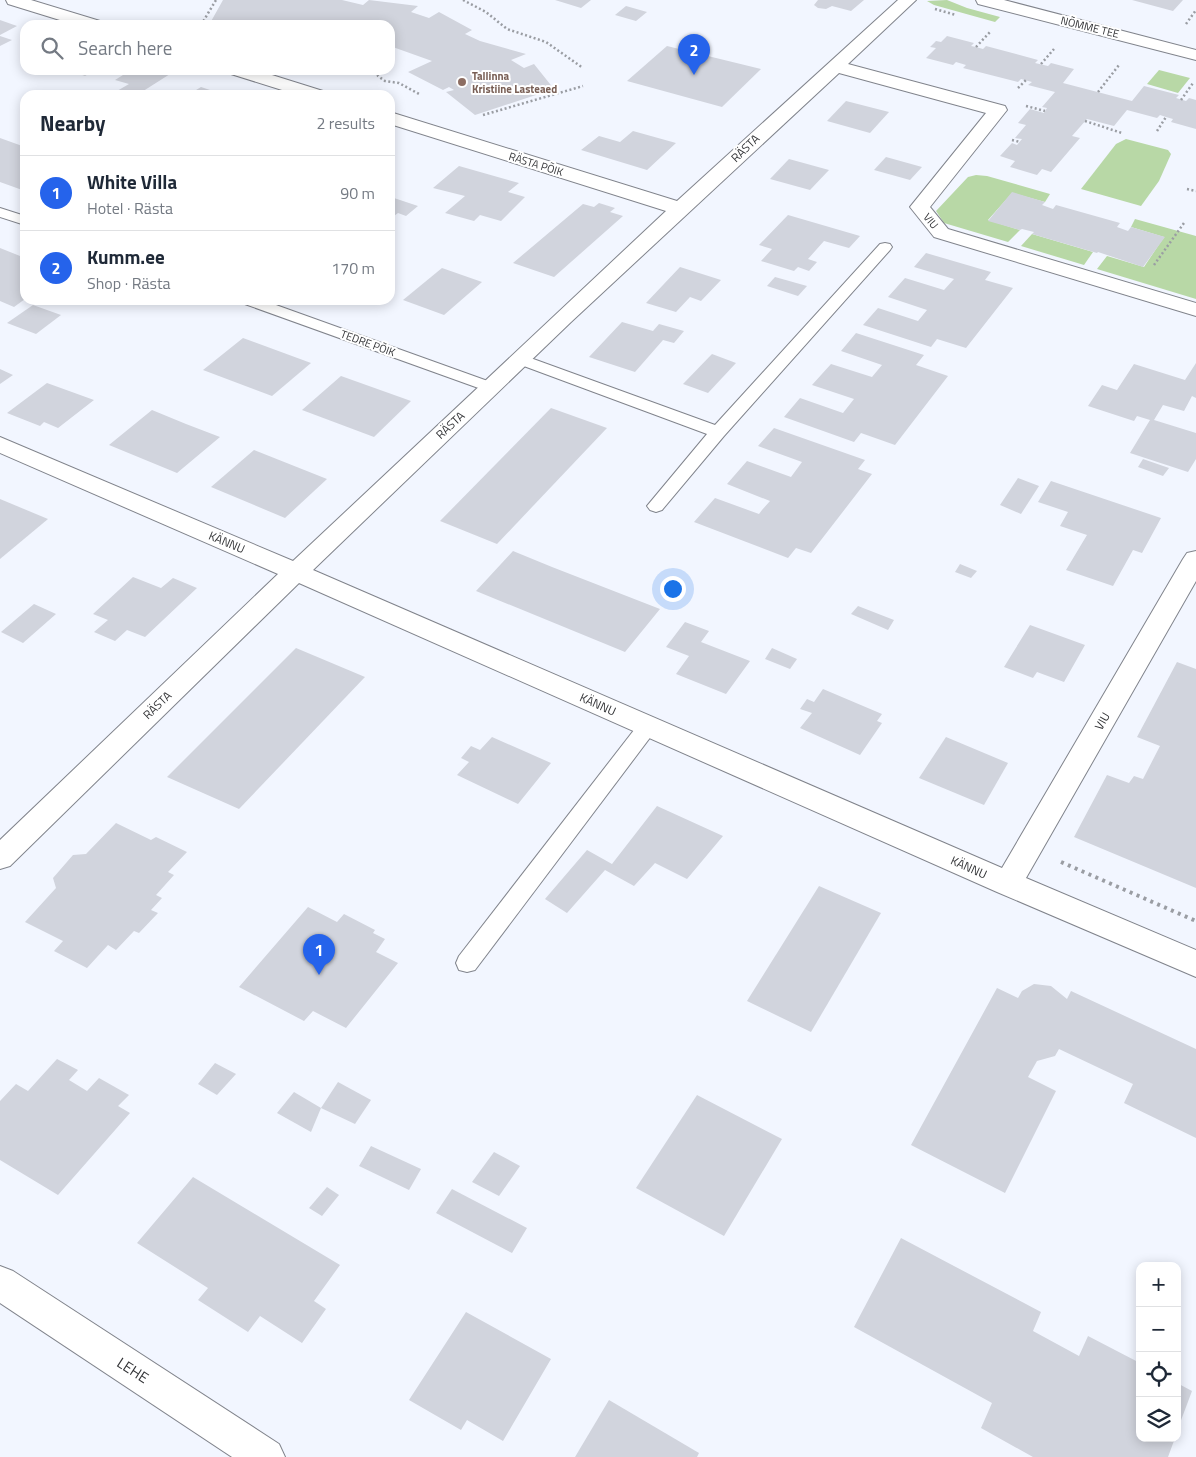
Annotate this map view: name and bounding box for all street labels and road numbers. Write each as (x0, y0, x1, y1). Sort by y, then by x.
street label: NÕMME TEE (1059, 12, 1121, 42)
street label: RÄSTA (726, 129, 764, 167)
street label: RÄSTA PÕIK (507, 148, 566, 180)
street label: VIU (920, 210, 942, 232)
street label: TEDRE PÕIK (338, 326, 398, 361)
street label: RÄSTA (431, 407, 469, 443)
street label: KÄNNU (206, 526, 248, 558)
street label: RÄSTA (138, 686, 176, 724)
street label: KÄNNU (577, 688, 619, 720)
street label: VIU (1089, 709, 1115, 733)
street label: KÄNNU (948, 851, 990, 883)
street label: LEHE (113, 1351, 153, 1389)

